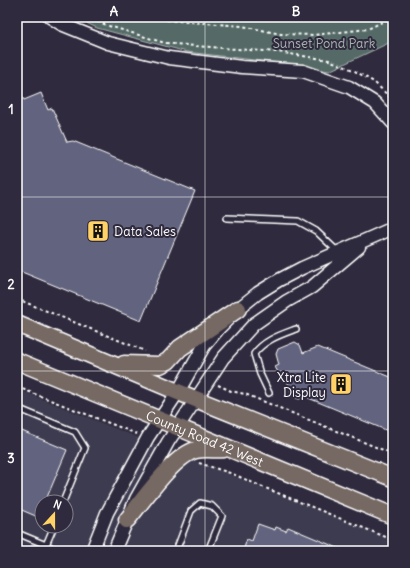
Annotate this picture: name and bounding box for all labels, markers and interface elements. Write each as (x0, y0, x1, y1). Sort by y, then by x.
text: A (110, 3, 119, 20)
text: B (292, 3, 301, 20)
park label: Sunset Pond Park (273, 35, 376, 52)
text: 1 (8, 101, 14, 118)
building icon: Data Sales (85, 218, 111, 244)
place label: Data Sales (114, 223, 176, 240)
text: 2 (7, 276, 15, 293)
place label: Xtra Lite Display (277, 369, 326, 401)
building icon: Xtra Lite Display (328, 371, 354, 397)
street label: County Road 42 West (143, 407, 267, 470)
text: 3 (7, 450, 15, 467)
north arrow (34, 494, 74, 534)
text: N (52, 497, 64, 513)

